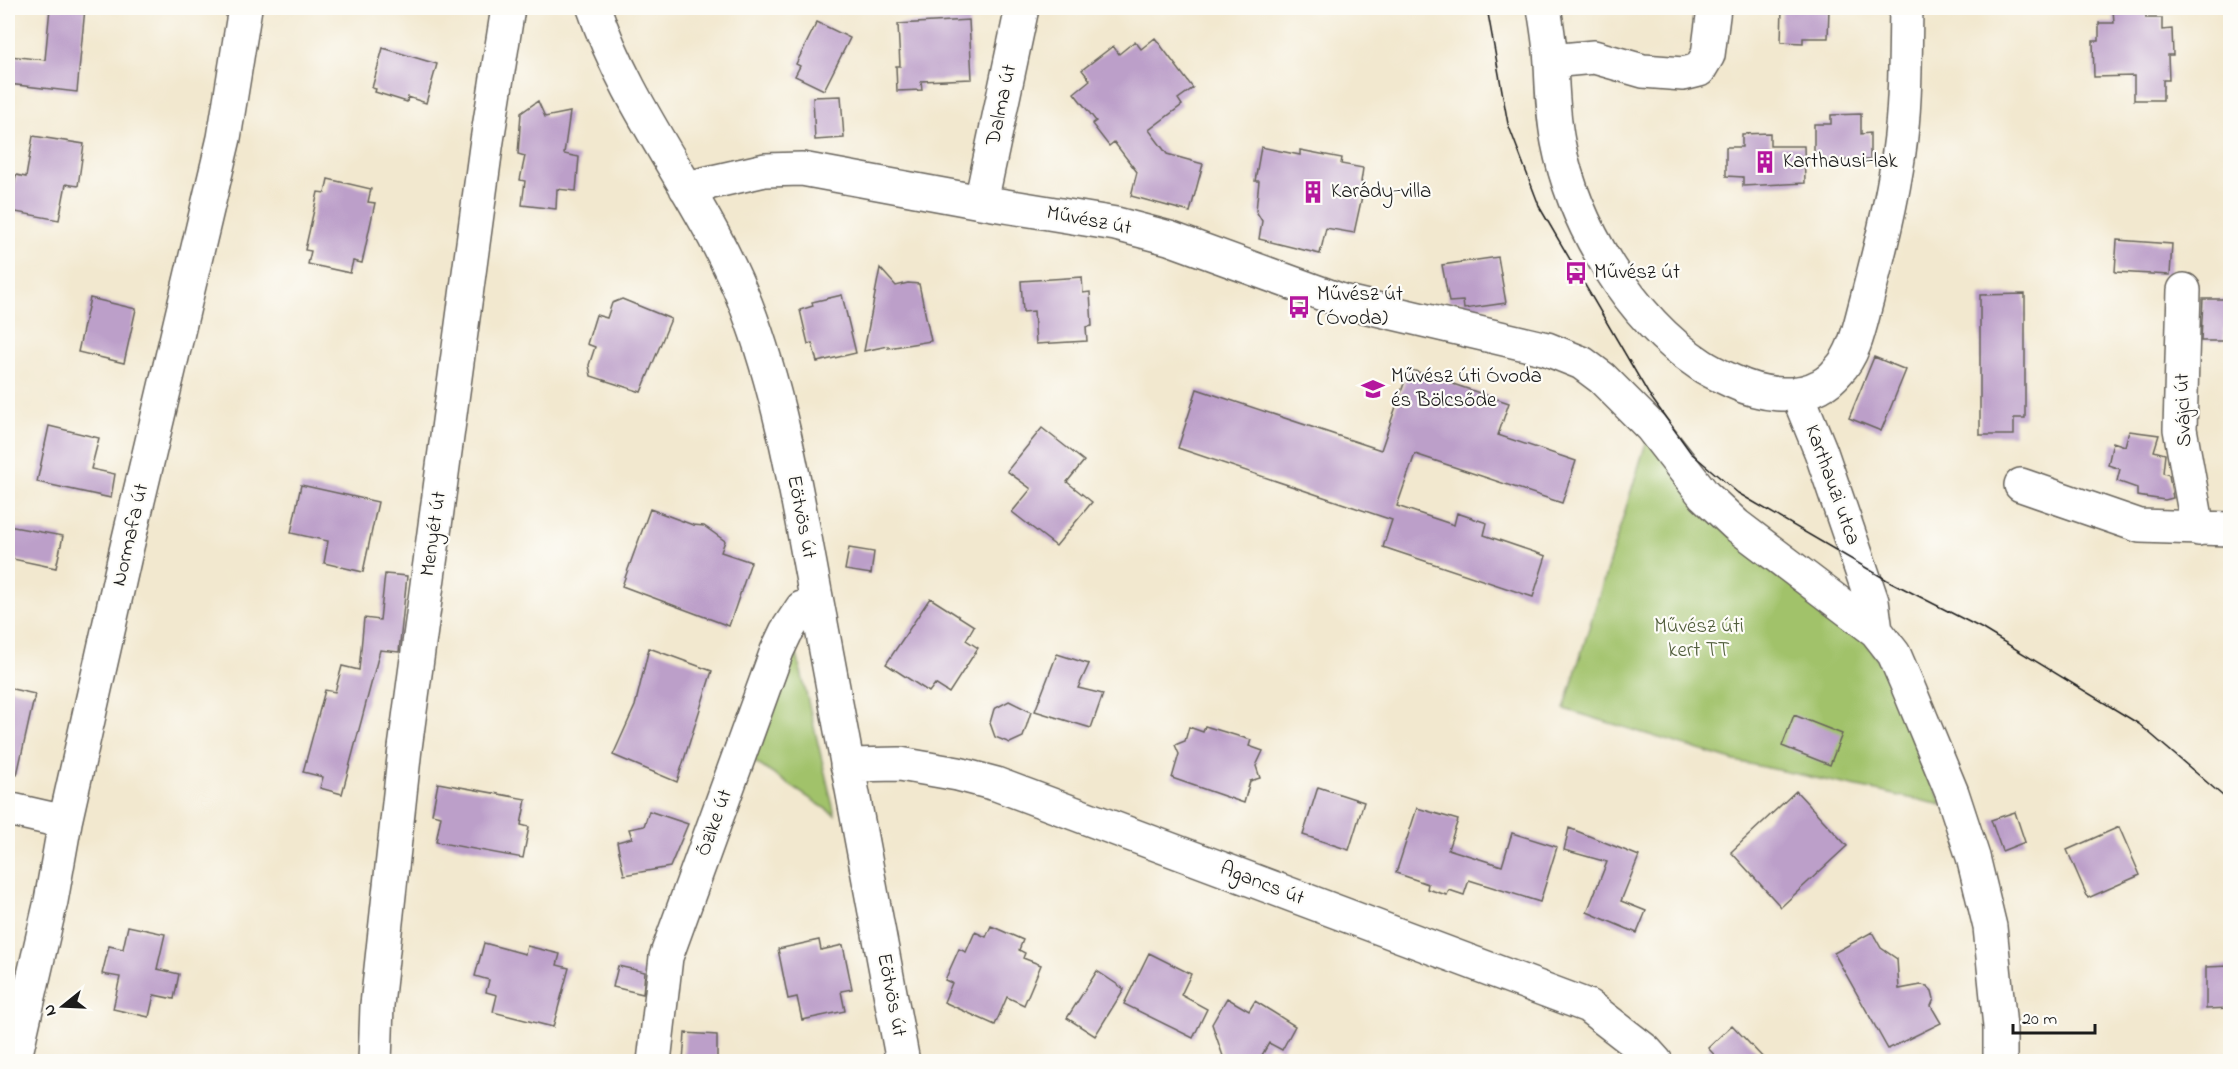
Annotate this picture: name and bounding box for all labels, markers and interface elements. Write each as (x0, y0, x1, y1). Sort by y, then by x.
street label: Dalma út (979, 62, 1025, 149)
place label: Karthausi-lak (1783, 147, 1899, 177)
building icon: Karthausi-lak (1752, 149, 1778, 175)
place label: Karády-villa (1331, 177, 1431, 209)
building icon: Karády-villa (1300, 179, 1326, 205)
street label: Művész út (1044, 198, 1134, 244)
place label: Művész út (1594, 258, 1680, 288)
bus stop icon: Művész út (1563, 260, 1589, 286)
place label: Művész út (Óvoda) (1317, 280, 1403, 334)
bus stop icon: Művész út (Óvoda) (1286, 294, 1312, 320)
place label: Művész úti Óvoda és Bölcsőde (1391, 362, 1542, 416)
street label: Svájci út (2168, 373, 2200, 447)
school or university icon: Művész úti Óvoda és Bölcsőde (1360, 376, 1386, 402)
street label: Karthauzi utca (1796, 421, 1868, 549)
street label: Eötvös út (778, 473, 824, 561)
street label: Normafa út (105, 481, 157, 589)
street label: Menyét út (413, 490, 457, 579)
park label: Művész úti kert TT (1654, 612, 1744, 666)
street label: Őzike út (689, 785, 741, 861)
street label: Agancs út (1215, 854, 1309, 916)
street label: Eötvös út (868, 951, 914, 1039)
north arrow (33, 976, 93, 1036)
scale bar (2013, 997, 2096, 1035)
text: N (37, 1001, 64, 1019)
text: 20 m (2022, 1007, 2057, 1033)

